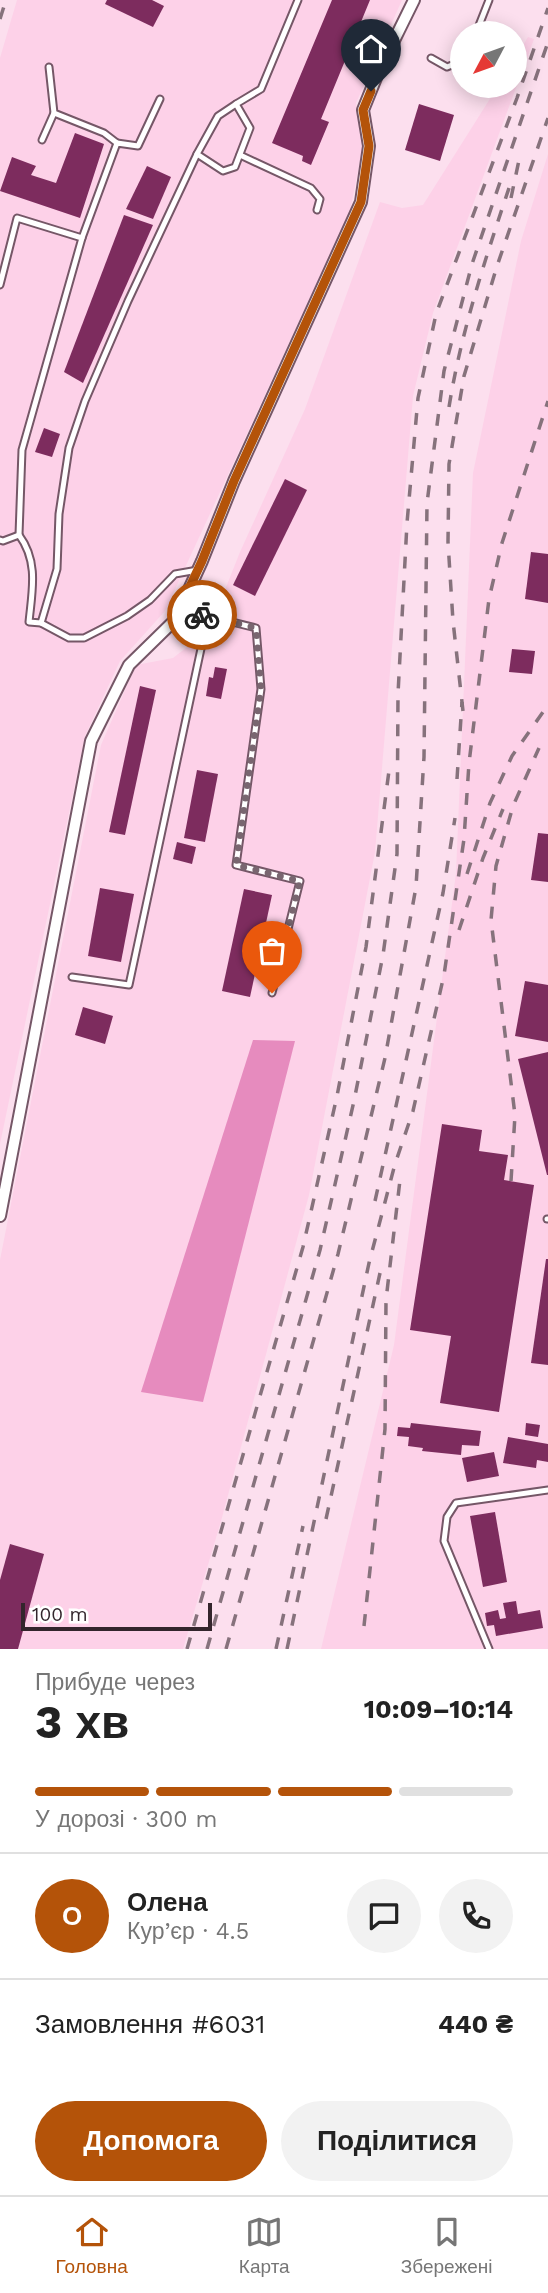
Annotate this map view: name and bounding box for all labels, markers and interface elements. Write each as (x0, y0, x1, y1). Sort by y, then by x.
pin (341, 19, 401, 91)
north arrow (450, 21, 527, 98)
map controls (450, 21, 527, 98)
icon: home (352, 30, 390, 68)
courier (167, 580, 237, 650)
icon: bike (183, 596, 221, 634)
pin (242, 921, 302, 993)
icon: bag (253, 932, 291, 970)
scale bar (21, 1600, 212, 1632)
text: 100 m (32, 1603, 88, 1626)
text: Прибуде через (35, 1669, 195, 1696)
text: 10:09–10:14 (364, 1694, 513, 1724)
text: 3 хв (35, 1695, 129, 1749)
text: У дорозі · 300 m (35, 1806, 217, 1833)
button: chat (347, 1879, 421, 1953)
button: phone (439, 1879, 513, 1953)
text: Олена (127, 1887, 208, 1917)
text: О (62, 1901, 82, 1931)
text: Кур’єр · 4.5 (127, 1918, 249, 1945)
text: Замовлення #6031 (35, 2009, 265, 2039)
text: 440 ₴ (438, 2009, 513, 2039)
button: Допомога (35, 2101, 267, 2181)
button: Поділитися (281, 2101, 513, 2181)
tab: Головна (56, 2213, 128, 2278)
tab: Карта (239, 2213, 290, 2278)
tab: Збережені (401, 2213, 492, 2278)

